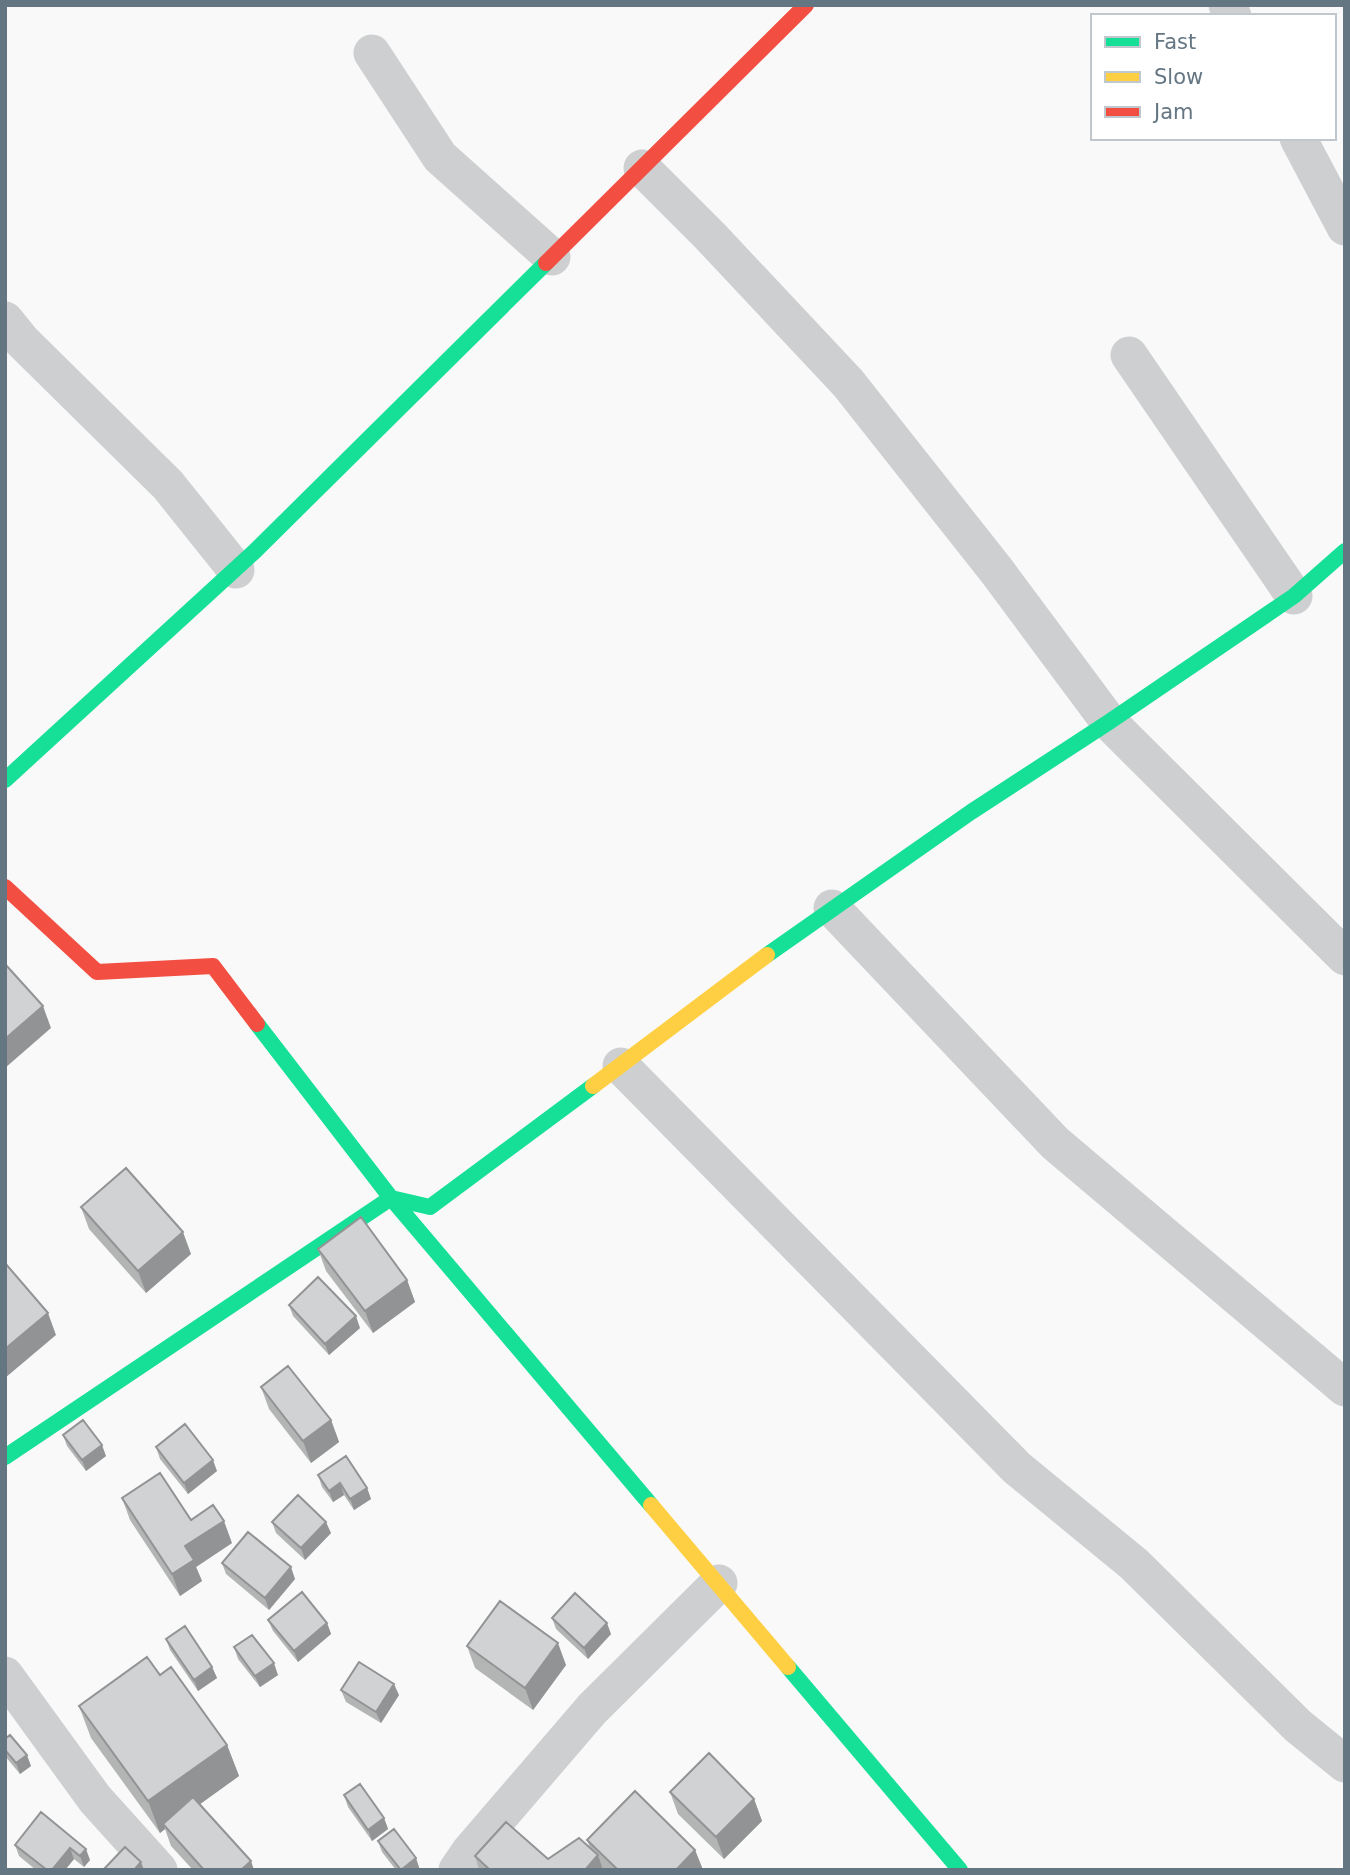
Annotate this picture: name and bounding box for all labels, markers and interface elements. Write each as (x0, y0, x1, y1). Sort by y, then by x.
legend (1091, 14, 1336, 140)
text: Fast (1154, 30, 1196, 54)
text: Slow (1154, 65, 1203, 89)
text: Jam (1152, 100, 1194, 124)

